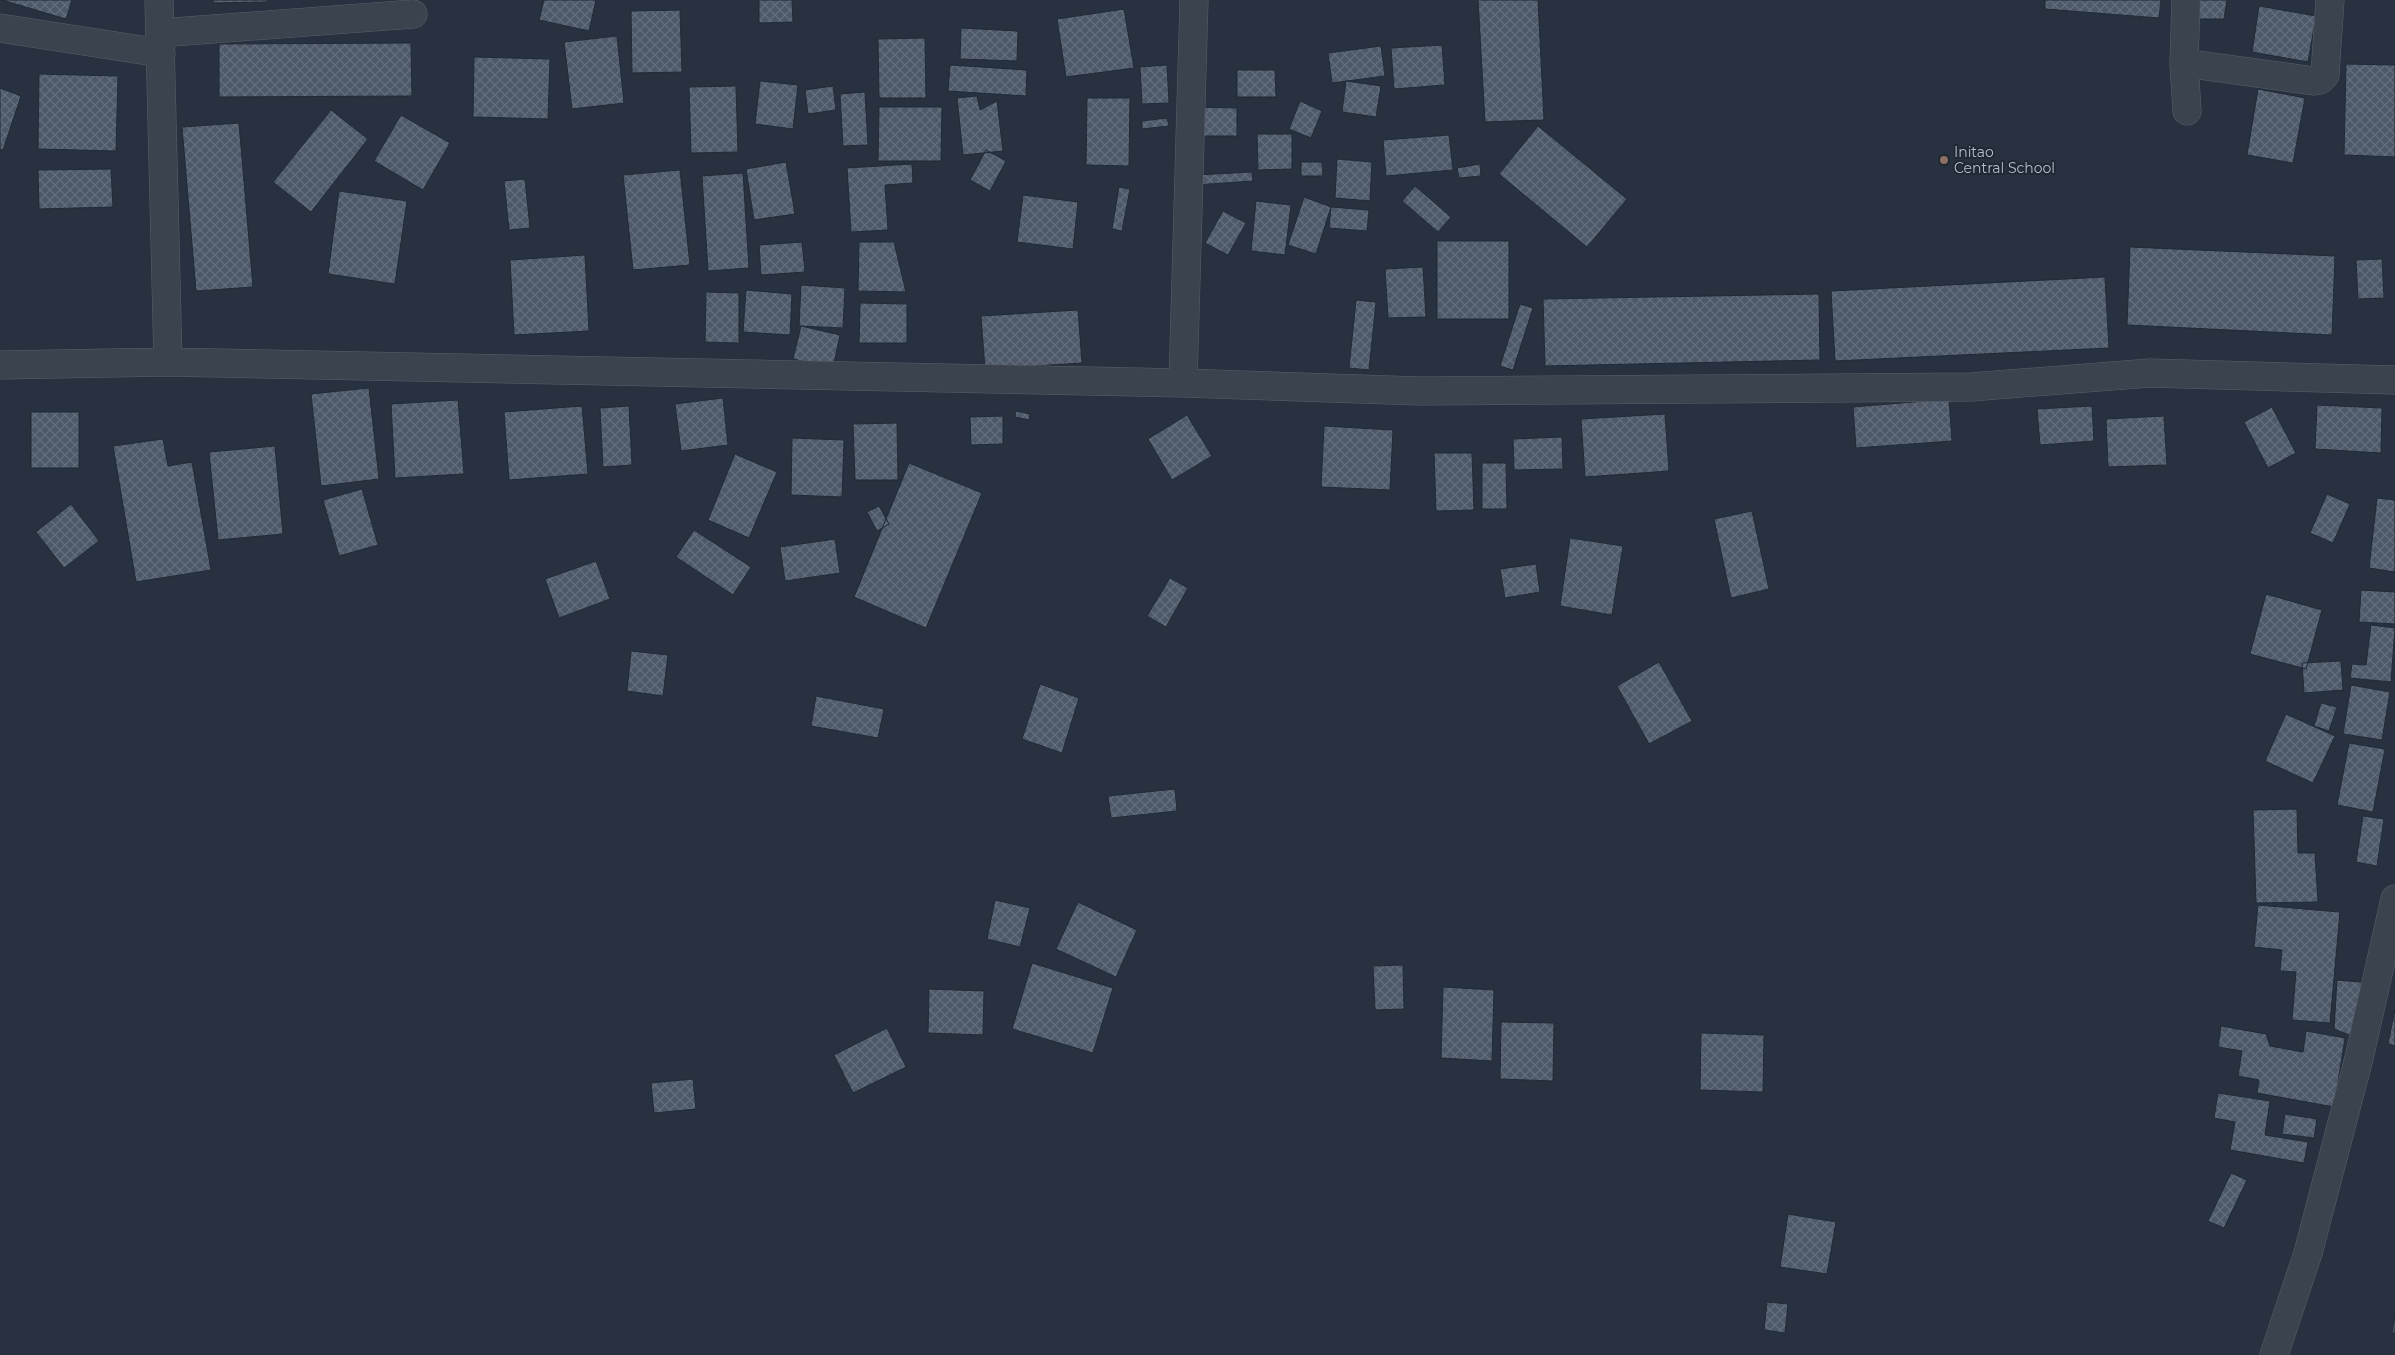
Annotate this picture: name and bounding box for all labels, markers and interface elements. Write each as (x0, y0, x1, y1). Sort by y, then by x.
place label: Initao Central School (1954, 143, 2055, 177)
marker: Initao Central School (1938, 154, 1950, 166)

